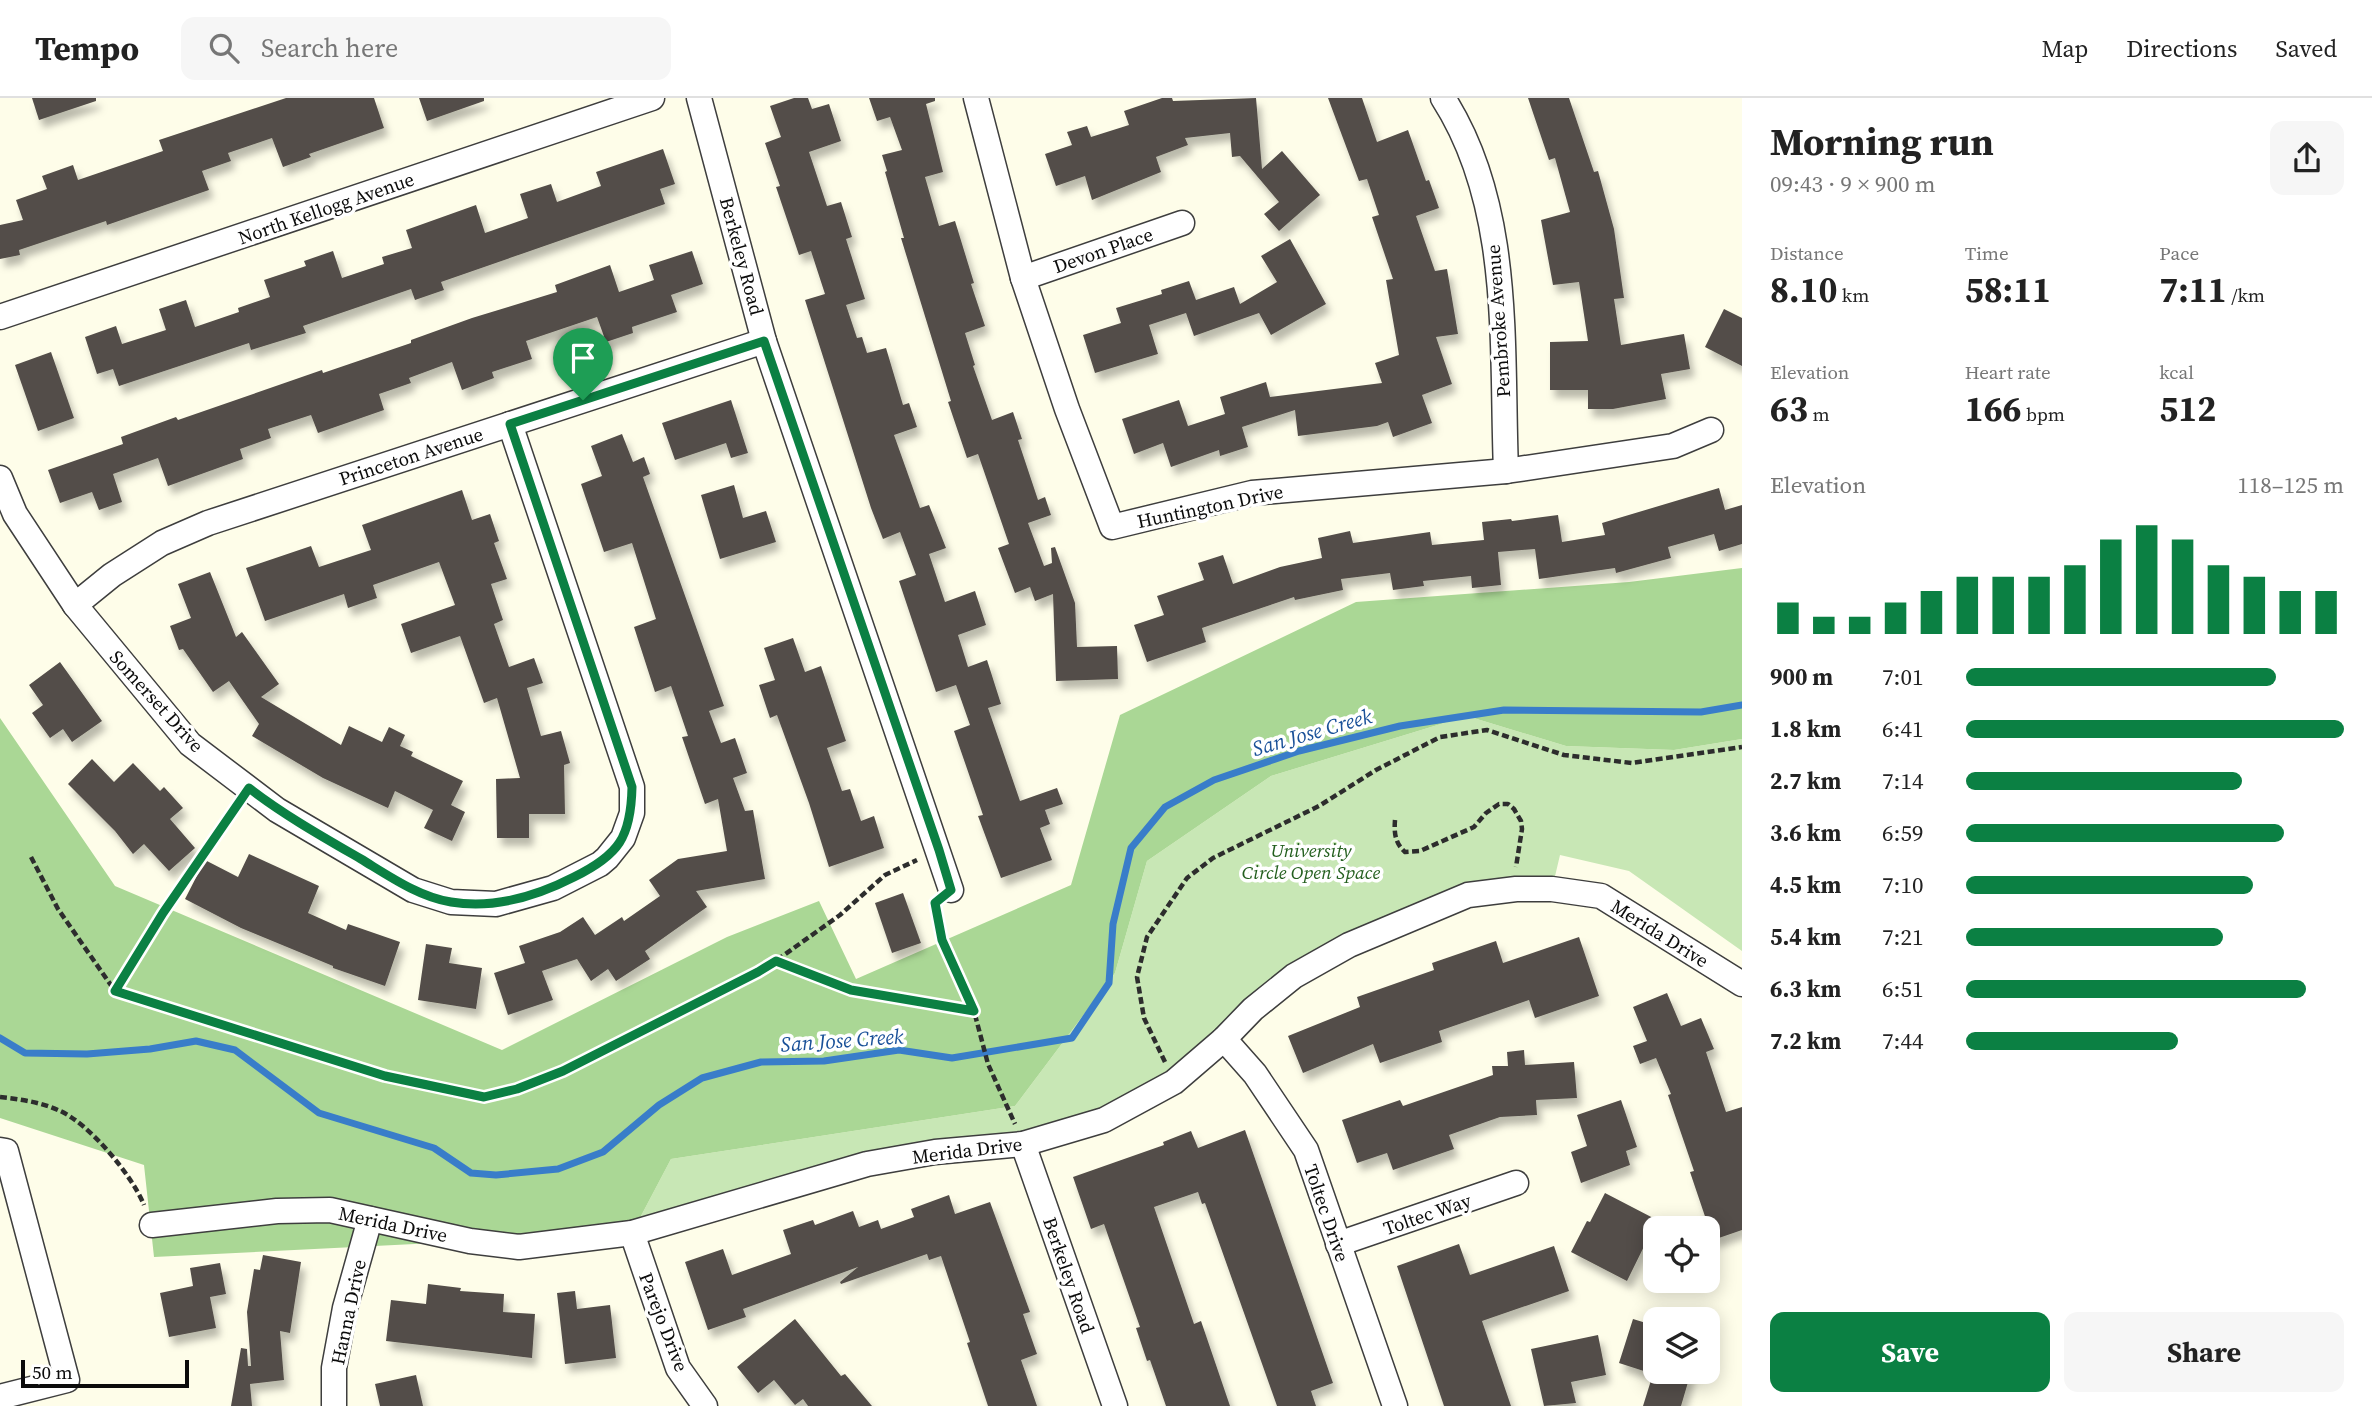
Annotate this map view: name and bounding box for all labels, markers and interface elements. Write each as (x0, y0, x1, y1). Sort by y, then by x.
search box (181, 17, 671, 80)
text: Tempo (35, 26, 139, 71)
icon: search (205, 29, 243, 67)
text: Search here (261, 30, 398, 66)
text: Map (2041, 32, 2088, 65)
text: Directions (2126, 32, 2237, 65)
text: Saved (2275, 32, 2337, 65)
text: Morning run (1770, 116, 1994, 168)
button: share (2270, 121, 2344, 195)
street label: North Kellogg Avenue (235, 166, 417, 250)
text: 09:43 · 9 × 900 m (1770, 168, 1936, 200)
street label: Berkeley Road (714, 194, 770, 318)
street label: Devon Place (1050, 221, 1156, 279)
text: Distance (1770, 240, 1844, 266)
text: Time (1965, 240, 2009, 266)
text: Pace (2159, 240, 2199, 266)
street label: Pembroke Avenue (1480, 244, 1516, 398)
text: 8.10 (1770, 266, 1837, 314)
text: 58:11 (1965, 266, 2051, 314)
text: 7:11 (2159, 266, 2227, 314)
text: km (1837, 282, 1869, 308)
text: /km (2227, 282, 2265, 308)
pin (553, 328, 613, 400)
icon: arrive (564, 339, 602, 377)
text: Elevation (1770, 359, 1849, 385)
text: Heart rate (1965, 359, 2051, 385)
text: kcal (2159, 359, 2194, 385)
text: 63 (1770, 385, 1808, 433)
text: 166 (1965, 385, 2022, 433)
text: 512 (2159, 385, 2216, 433)
text: m (1808, 401, 1830, 427)
text: bpm (2022, 401, 2065, 427)
street label: Princeton Avenue (336, 420, 486, 492)
text: Elevation (1770, 469, 1866, 501)
text: 118–125 m (2237, 469, 2344, 501)
street label: Huntington Drive (1135, 478, 1285, 534)
street label: Somerset Drive (104, 644, 210, 758)
text: 900 m (1770, 661, 1833, 693)
text: 7:01 (1882, 661, 1923, 693)
water label: San Jose Creek (1249, 701, 1375, 763)
text: 1.8 km (1770, 713, 1841, 745)
text: 6:41 (1882, 713, 1923, 745)
text: 2.7 km (1770, 765, 1841, 797)
text: 7:14 (1882, 765, 1923, 797)
text: 3.6 km (1770, 817, 1841, 849)
text: 6:59 (1882, 817, 1923, 849)
park label: University Circle Open Space (1242, 837, 1380, 885)
text: 4.5 km (1770, 869, 1841, 901)
text: 7:10 (1882, 869, 1923, 901)
street label: Merida Drive (1606, 893, 1714, 973)
text: 5.4 km (1770, 921, 1841, 953)
text: 7:21 (1882, 921, 1923, 953)
text: 6.3 km (1770, 973, 1841, 1005)
text: 6:51 (1882, 973, 1923, 1005)
water label: San Jose Creek (780, 1021, 905, 1059)
text: 7.2 km (1770, 1025, 1841, 1057)
text: 7:44 (1882, 1025, 1923, 1057)
street label: Merida Drive (911, 1130, 1023, 1170)
street label: Toltec Drive (1298, 1161, 1356, 1265)
street label: Toltec Way (1380, 1187, 1475, 1241)
street label: Merida Drive (336, 1200, 450, 1248)
street label: Berkeley Road (1037, 1213, 1101, 1337)
map controls (1643, 1216, 1720, 1384)
button: locate (1643, 1216, 1720, 1293)
street label: Hanna Drive (324, 1257, 372, 1367)
street label: Parejo Drive (633, 1269, 695, 1375)
button: layers (1643, 1307, 1720, 1384)
button: Save (1770, 1312, 2050, 1392)
button: Share (2064, 1312, 2344, 1392)
scale bar (21, 1357, 189, 1389)
text: 50 m (32, 1359, 73, 1385)

